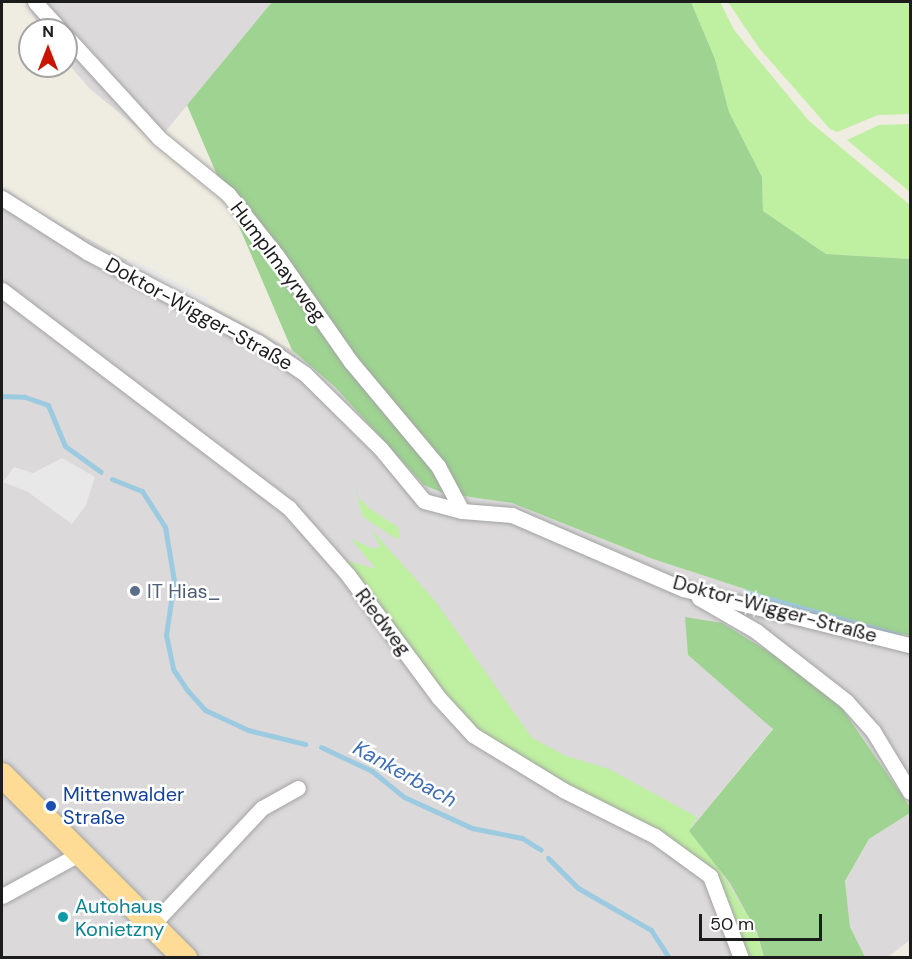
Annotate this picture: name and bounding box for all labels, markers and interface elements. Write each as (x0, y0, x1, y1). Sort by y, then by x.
north arrow (18, 18, 78, 78)
text: N (42, 21, 54, 42)
street label: Humplmayrweg (225, 197, 331, 327)
street label: Doktor-Wigger-Straße (101, 253, 297, 375)
street label: Doktor-Wigger-Straße (670, 570, 880, 648)
place label: IT Hias_ (147, 579, 221, 603)
marker: IT Hias_ (128, 584, 142, 598)
street label: Riedweg (350, 584, 416, 660)
water label: Kankerbach (349, 735, 461, 813)
place label: Mittenwalder Straße (63, 783, 184, 830)
marker: Mittenwalder Straße (44, 799, 58, 813)
place label: Autohaus Konietzny (75, 894, 164, 941)
scale bar (702, 902, 825, 940)
marker: Autohaus Konietzny (56, 910, 70, 924)
text: 50 m (710, 912, 754, 936)

